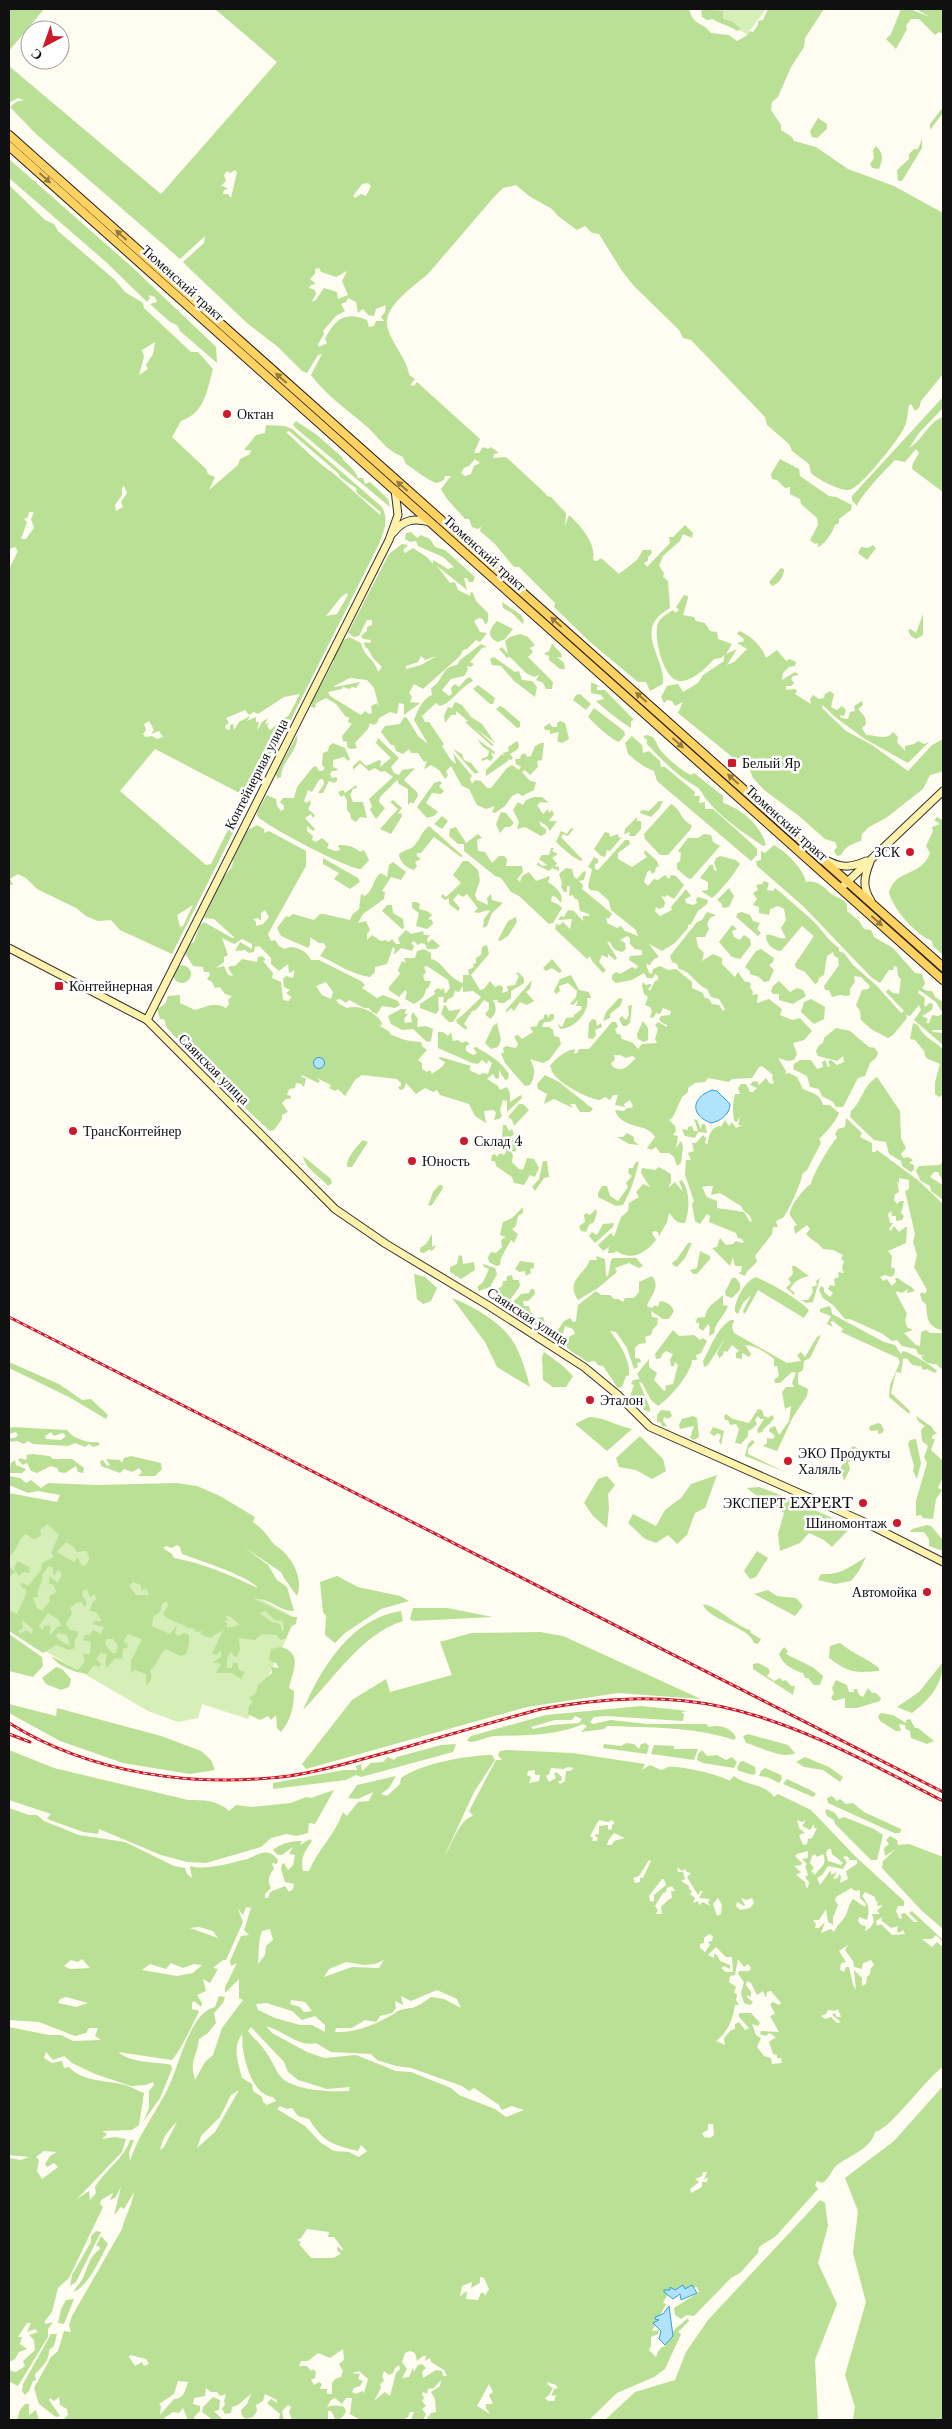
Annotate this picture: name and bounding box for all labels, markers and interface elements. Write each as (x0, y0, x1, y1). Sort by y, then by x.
north arrow (20, 20, 70, 70)
text: С (27, 45, 46, 65)
one-way arrow (39, 173, 52, 184)
one-way arrow (115, 229, 127, 241)
street label: Тюменский тракт (138, 241, 228, 325)
one-way arrow (275, 373, 287, 384)
place label: Октан (237, 405, 274, 423)
marker: Октан (221, 408, 233, 420)
one-way arrow (397, 480, 409, 492)
street label: Тюменский тракт (440, 511, 530, 595)
one-way arrow (549, 617, 562, 628)
one-way arrow (634, 691, 647, 702)
street label: Контейнерная улица (220, 715, 292, 833)
one-way arrow (671, 737, 684, 748)
place label: Белый Яр (742, 754, 801, 772)
marker: Белый Яр (726, 757, 738, 769)
one-way arrow (728, 773, 740, 785)
street label: Тюменский тракт (742, 781, 832, 865)
place label: ЗСК (874, 843, 901, 861)
marker: ЗСК (904, 846, 916, 858)
one-way arrow (871, 915, 883, 927)
place label: Контейнерная (69, 977, 153, 995)
marker: Контейнерная (53, 980, 65, 992)
street label: Саянская улица (175, 1030, 254, 1109)
place label: ТрансКонтейнер (83, 1122, 182, 1140)
marker: ТрансКонтейнер (67, 1125, 79, 1137)
place label: Склад 4 (474, 1132, 523, 1150)
marker: Склад 4 (458, 1135, 470, 1147)
place label: Юность (422, 1152, 470, 1170)
marker: Юность (406, 1155, 418, 1167)
street label: Саянская улица (484, 1283, 573, 1349)
place label: Эталон (600, 1391, 644, 1409)
marker: Эталон (584, 1394, 596, 1406)
place label: ЭКО Продукты Халяль (798, 1444, 891, 1478)
marker: ЭКО Продукты Халяль (782, 1455, 794, 1467)
place label: ЭКСПЕРТ EXPERT (723, 1494, 853, 1512)
marker: ЭКСПЕРТ EXPERT (857, 1497, 869, 1509)
place label: Шиномонтаж (806, 1514, 887, 1532)
marker: Шиномонтаж (891, 1517, 903, 1529)
place label: Автомойка (852, 1583, 918, 1601)
marker: Автомойка (921, 1586, 933, 1598)

